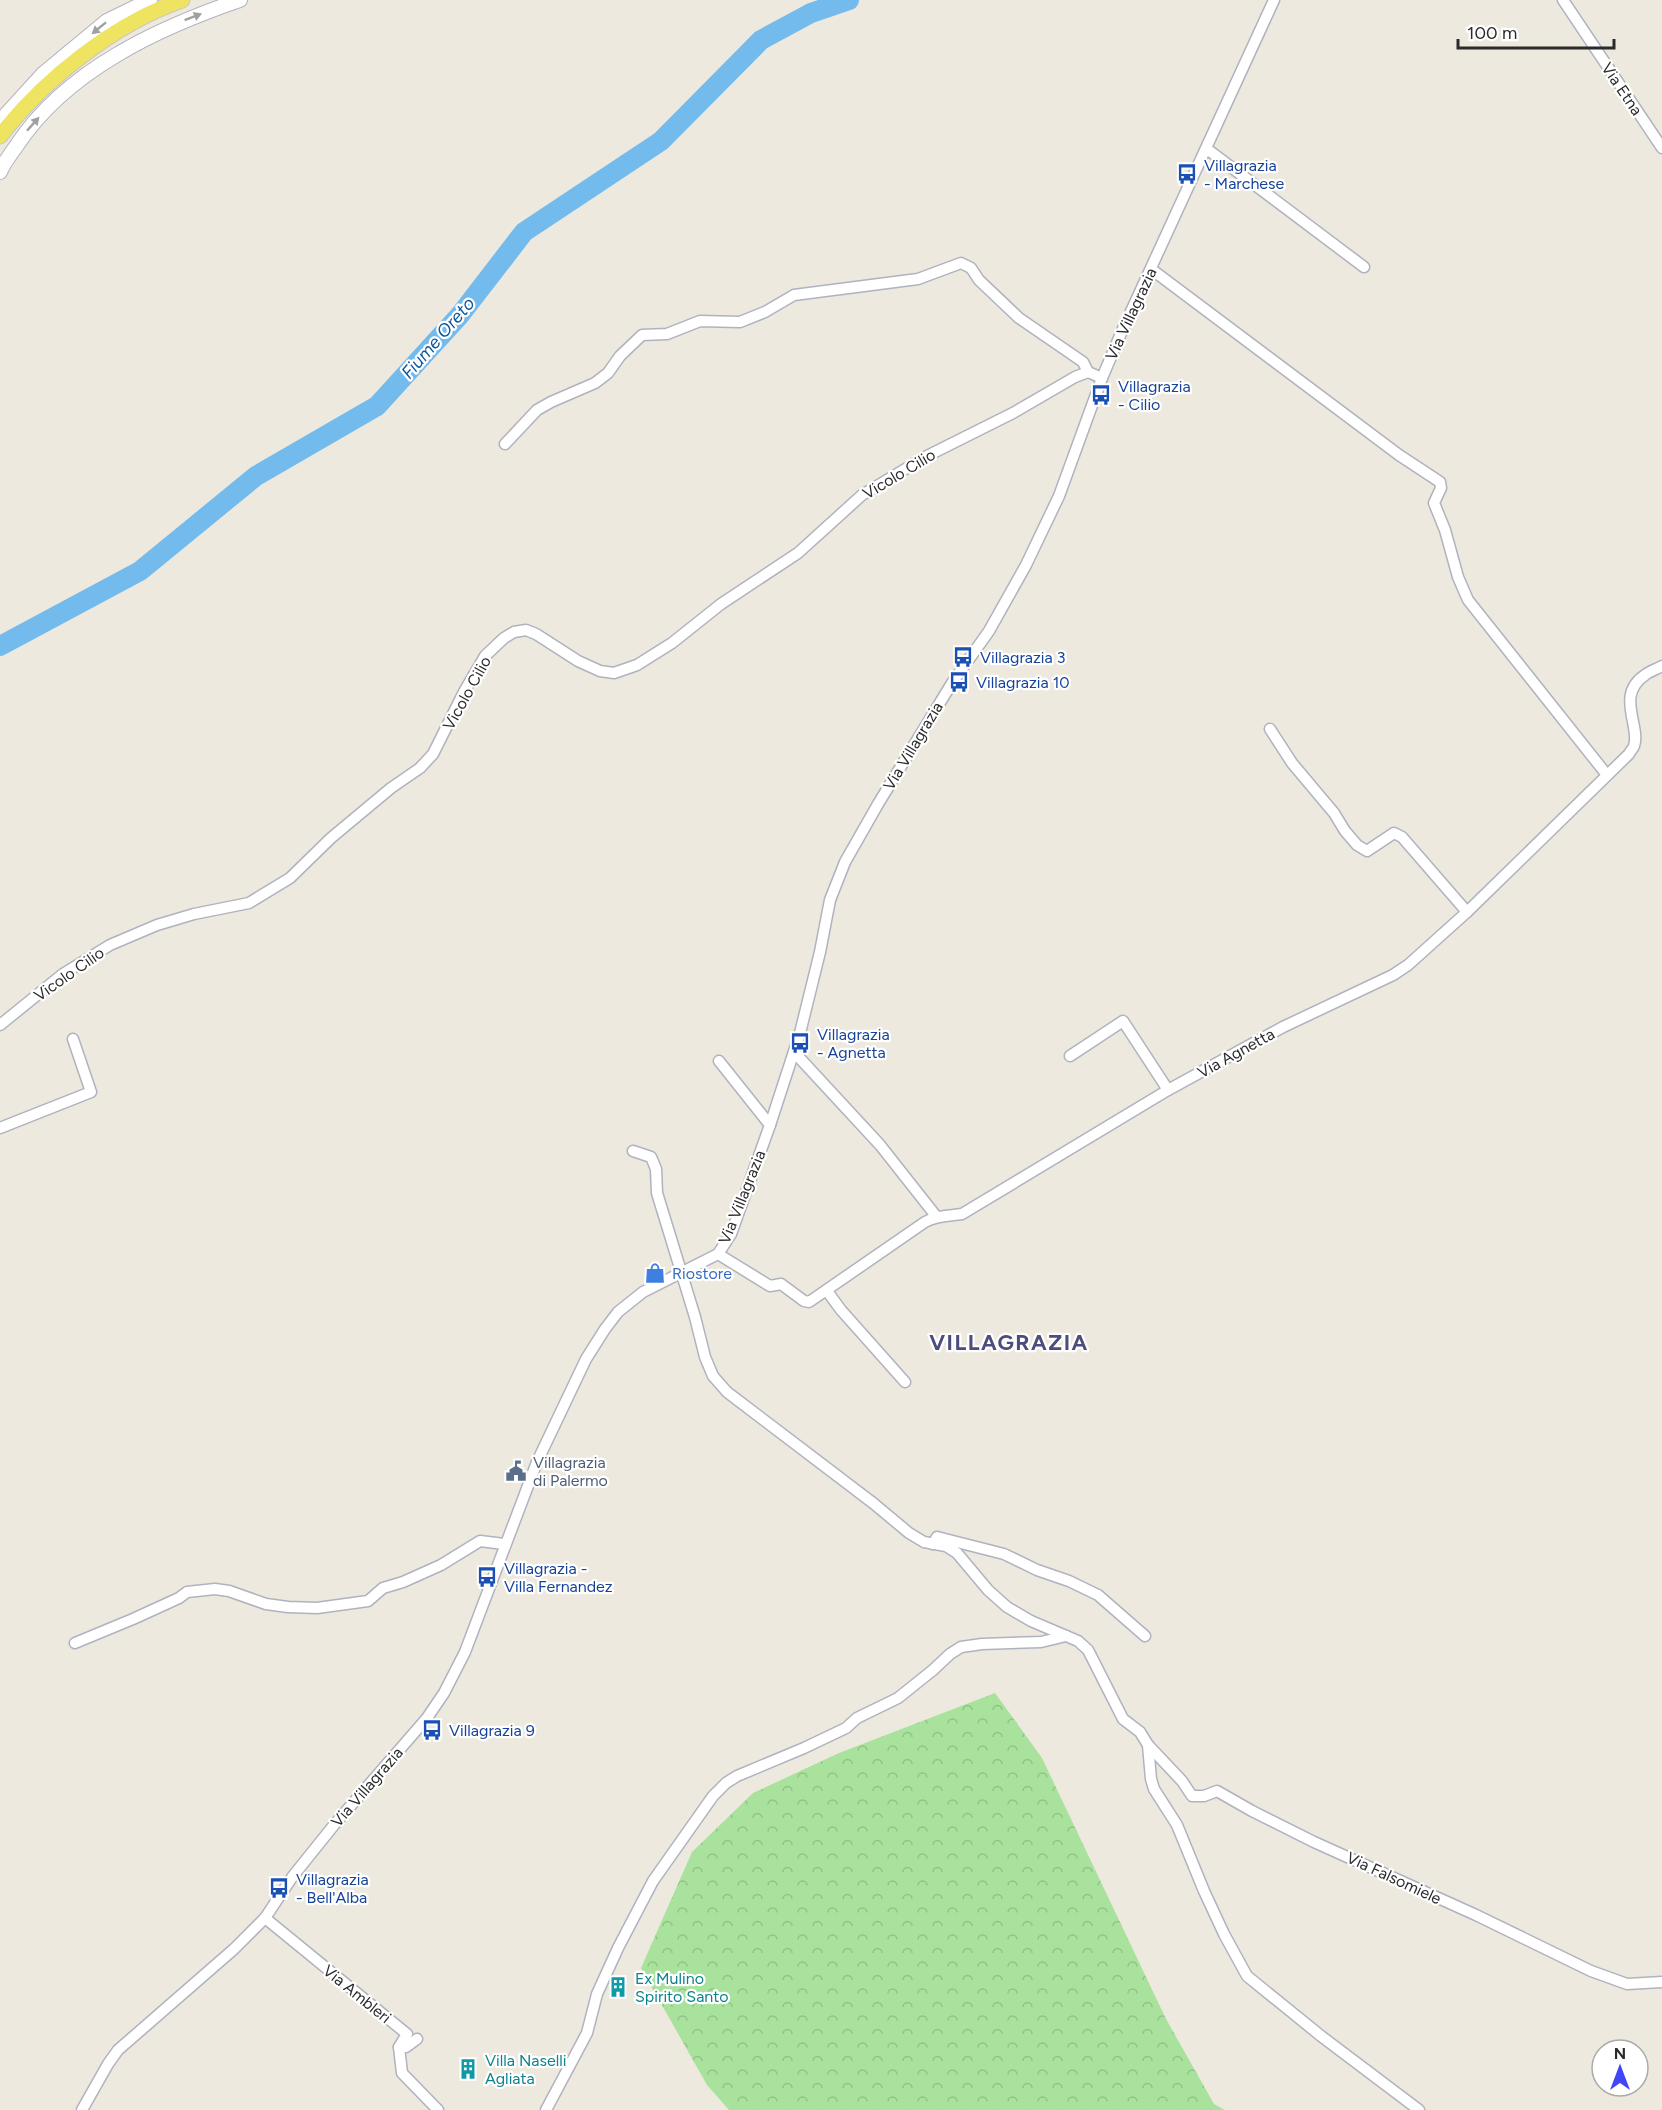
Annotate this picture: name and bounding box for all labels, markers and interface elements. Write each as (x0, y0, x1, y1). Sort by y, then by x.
one-way arrow (185, 12, 203, 22)
scale bar (1458, 12, 1614, 50)
one-way arrow (92, 21, 107, 34)
text: 100 m (1467, 22, 1517, 44)
street label: Via Etna (1597, 59, 1647, 119)
one-way arrow (26, 117, 39, 132)
place label: Villagrazia - Marchese (1204, 156, 1285, 193)
bus stop icon: Villagrazia - Marchese (1175, 162, 1199, 186)
street label: Via Villagrazia (1101, 265, 1161, 363)
water label: Fiume Oreto (397, 293, 479, 383)
place label: Villagrazia - Cilio (1118, 377, 1191, 414)
bus stop icon: Villagrazia - Cilio (1089, 383, 1113, 407)
street label: Vicolo Cilio (859, 445, 939, 503)
bus stop icon: Villagrazia 3 (951, 645, 975, 669)
place label: Villagrazia 3 (980, 648, 1065, 667)
street label: Vicolo Cilio (439, 653, 495, 733)
bus stop icon: Villagrazia 10 (947, 670, 971, 694)
place label: Villagrazia 10 (976, 673, 1070, 692)
street label: Via Villagrazia (879, 698, 947, 794)
street label: Vicolo Cilio (30, 943, 108, 1005)
street label: Via Agnetta (1194, 1024, 1278, 1082)
place label: Villagrazia - Agnetta (817, 1025, 890, 1062)
bus stop icon: Villagrazia - Agnetta (788, 1031, 812, 1055)
street label: Via Villagrazia (715, 1147, 769, 1247)
shop icon: Riostore (643, 1261, 667, 1285)
place label: Riostore (672, 1264, 732, 1283)
district label: VILLAGRAZIA (929, 1329, 1089, 1356)
place label: Villagrazia di Palermo (533, 1453, 608, 1490)
public building icon: Villagrazia di Palermo (504, 1459, 528, 1483)
place label: Villagrazia - Villa Fernandez (504, 1559, 613, 1596)
bus stop icon: Villagrazia - Villa Fernandez (475, 1565, 499, 1589)
bus stop icon: Villagrazia 9 (420, 1718, 444, 1742)
place label: Villagrazia 9 (449, 1721, 535, 1740)
street label: Via Villagrazia (327, 1743, 407, 1831)
street label: Via Falsomiele (1344, 1848, 1445, 1908)
place label: Villagrazia - Bell'Alba (296, 1870, 369, 1907)
bus stop icon: Villagrazia - Bell'Alba (267, 1876, 291, 1900)
street label: Via Ambleri (319, 1961, 395, 2027)
place label: Ex Mulino Spirito Santo (635, 1969, 729, 2006)
building icon: Ex Mulino Spirito Santo (606, 1975, 630, 1999)
north arrow (1590, 2038, 1650, 2098)
text: N (1614, 2044, 1626, 2063)
place label: Villa Naselli Agliata (485, 2051, 566, 2088)
building icon: Villa Naselli Agliata (456, 2057, 480, 2081)

